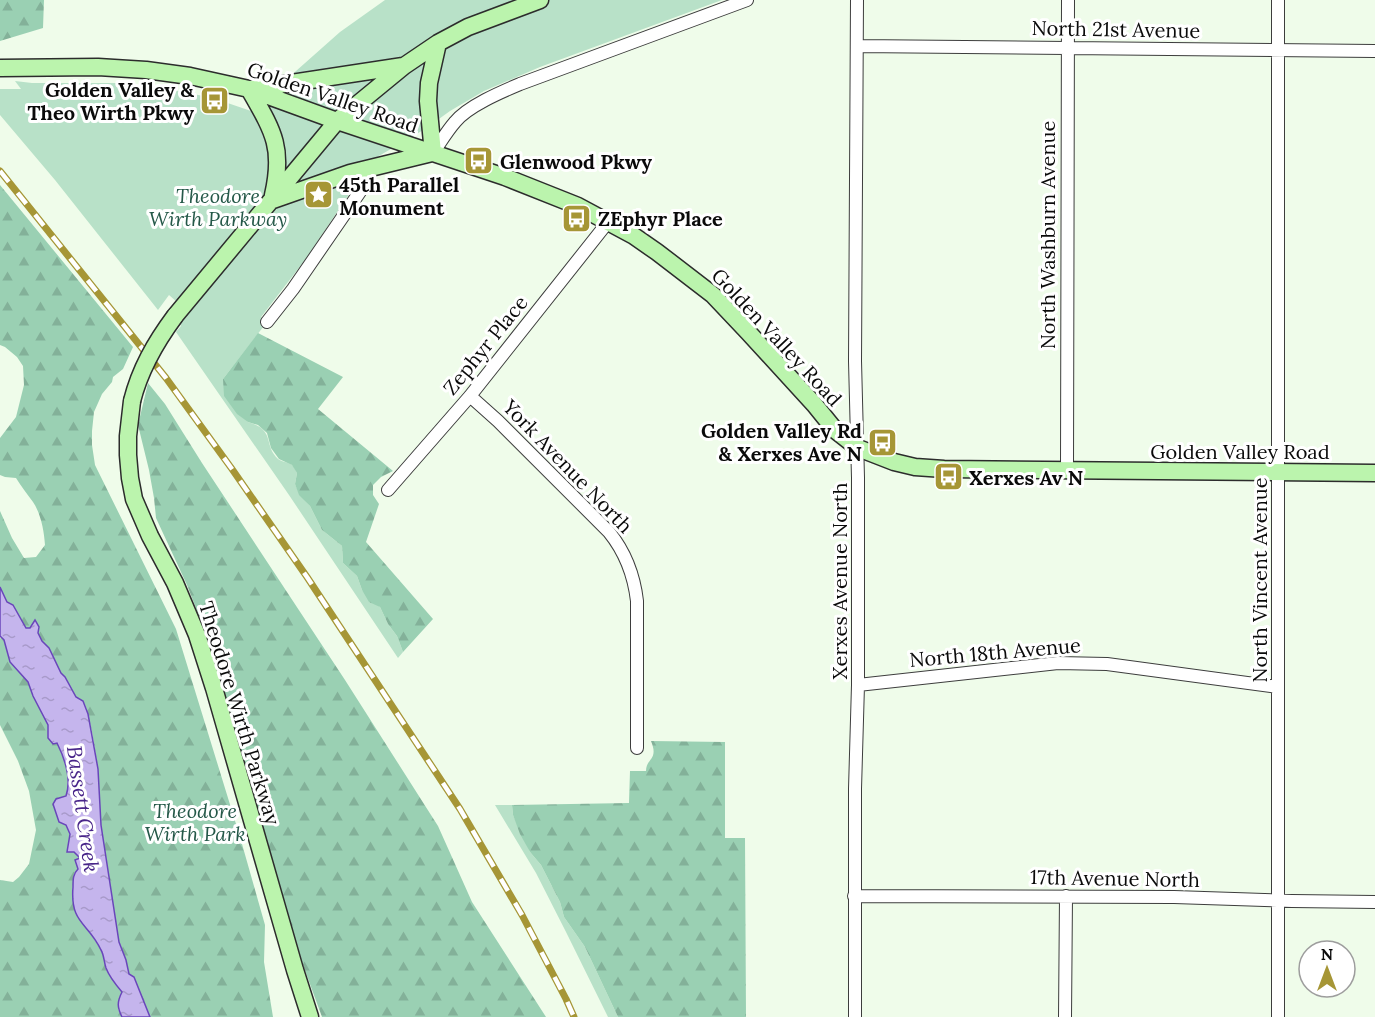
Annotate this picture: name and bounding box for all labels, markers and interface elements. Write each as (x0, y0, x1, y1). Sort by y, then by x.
street label: North 21st Avenue (1031, 15, 1201, 43)
street label: Golden Valley Road (244, 56, 422, 138)
place label: Golden Valley & Theo Wirth Pkwy (28, 77, 195, 125)
bus stop icon: Golden Valley & Theo Wirth Pkwy (199, 84, 231, 116)
street label: North Washburn Avenue (1035, 120, 1060, 349)
bus stop icon: Glenwood Pkwy (463, 145, 495, 177)
place label: Glenwood Pkwy (500, 149, 652, 174)
place label: 45th Parallel Monument (339, 172, 459, 220)
place icon: 45th Parallel Monument (302, 179, 334, 211)
park label: Theodore Wirth Parkway (149, 183, 287, 231)
bus stop icon: ZEphyr Place (561, 202, 593, 234)
place label: ZEphyr Place (598, 206, 723, 231)
street label: Golden Valley Road (707, 263, 847, 411)
street label: Zephyr Place (437, 290, 533, 400)
street label: York Avenue North (497, 393, 638, 538)
place label: Golden Valley Rd & Xerxes Ave N (701, 418, 862, 466)
bus stop icon: Golden Valley Rd & Xerxes Ave N (867, 426, 899, 458)
street label: Golden Valley Road (1150, 439, 1330, 464)
bus stop icon: Xerxes Av N (932, 461, 964, 493)
place label: Xerxes Av N (969, 465, 1083, 490)
street label: North Vincent Avenue (1247, 477, 1272, 683)
street label: Xerxes Avenue North (827, 483, 852, 679)
street label: Theodore Wirth Parkway (195, 598, 285, 828)
street label: North 18th Avenue (908, 632, 1082, 672)
water label: Bassett Creek (61, 744, 105, 874)
park label: Theodore Wirth Park (144, 798, 246, 845)
street label: 17th Avenue North (1030, 864, 1200, 892)
north arrow (1297, 939, 1357, 999)
text: N (1321, 944, 1333, 964)

